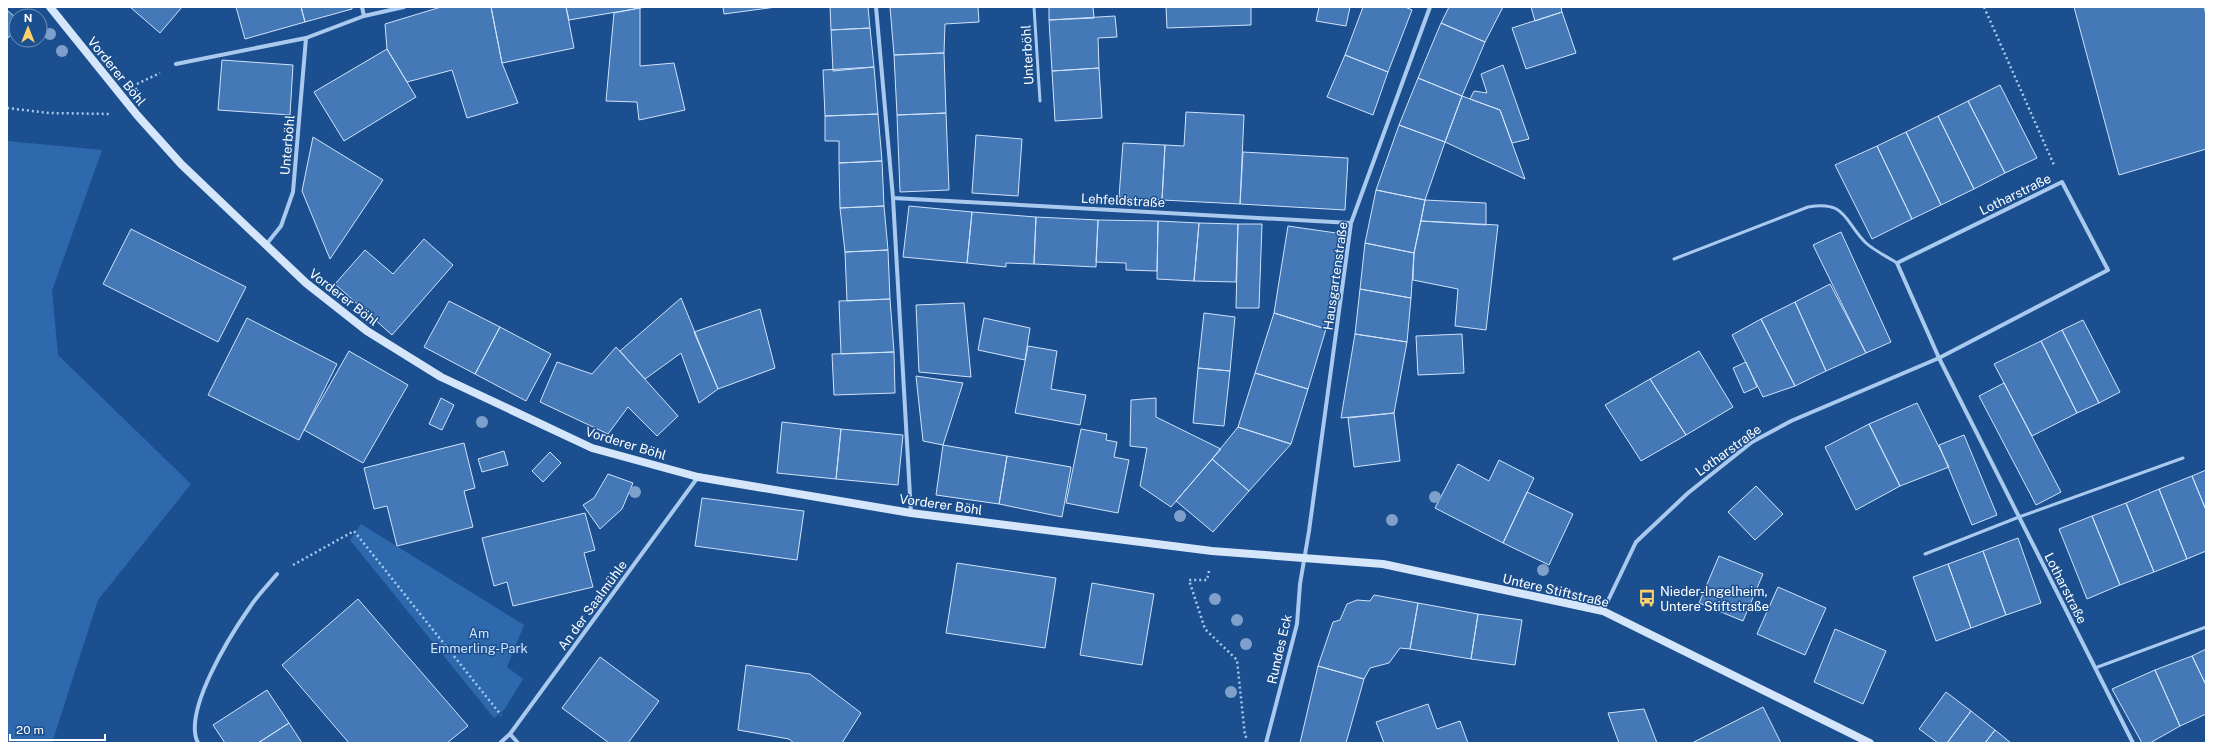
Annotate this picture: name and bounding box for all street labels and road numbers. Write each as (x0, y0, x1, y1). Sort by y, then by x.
street label: Unterböhl (1018, 24, 1037, 85)
street label: Vorderer Böhl (84, 34, 149, 109)
street label: Unterböhl (277, 114, 298, 176)
street label: Lotharstraße (1977, 171, 2053, 218)
street label: Lehfeldstraße (1081, 191, 1165, 210)
street label: Hausgartenstraße (1320, 221, 1351, 331)
street label: Vorderer Böhl (306, 266, 381, 329)
street label: Lotharstraße (1692, 422, 1764, 479)
street label: Vorderer Böhl (584, 424, 668, 463)
street label: Vorderer Böhl (898, 491, 983, 518)
street label: Lotharstraße (2041, 550, 2090, 626)
street label: An der Saalmühle (555, 557, 630, 653)
street label: Untere Stiftstraße (1501, 571, 1611, 610)
street label: Rundes Eck (1264, 613, 1295, 685)

